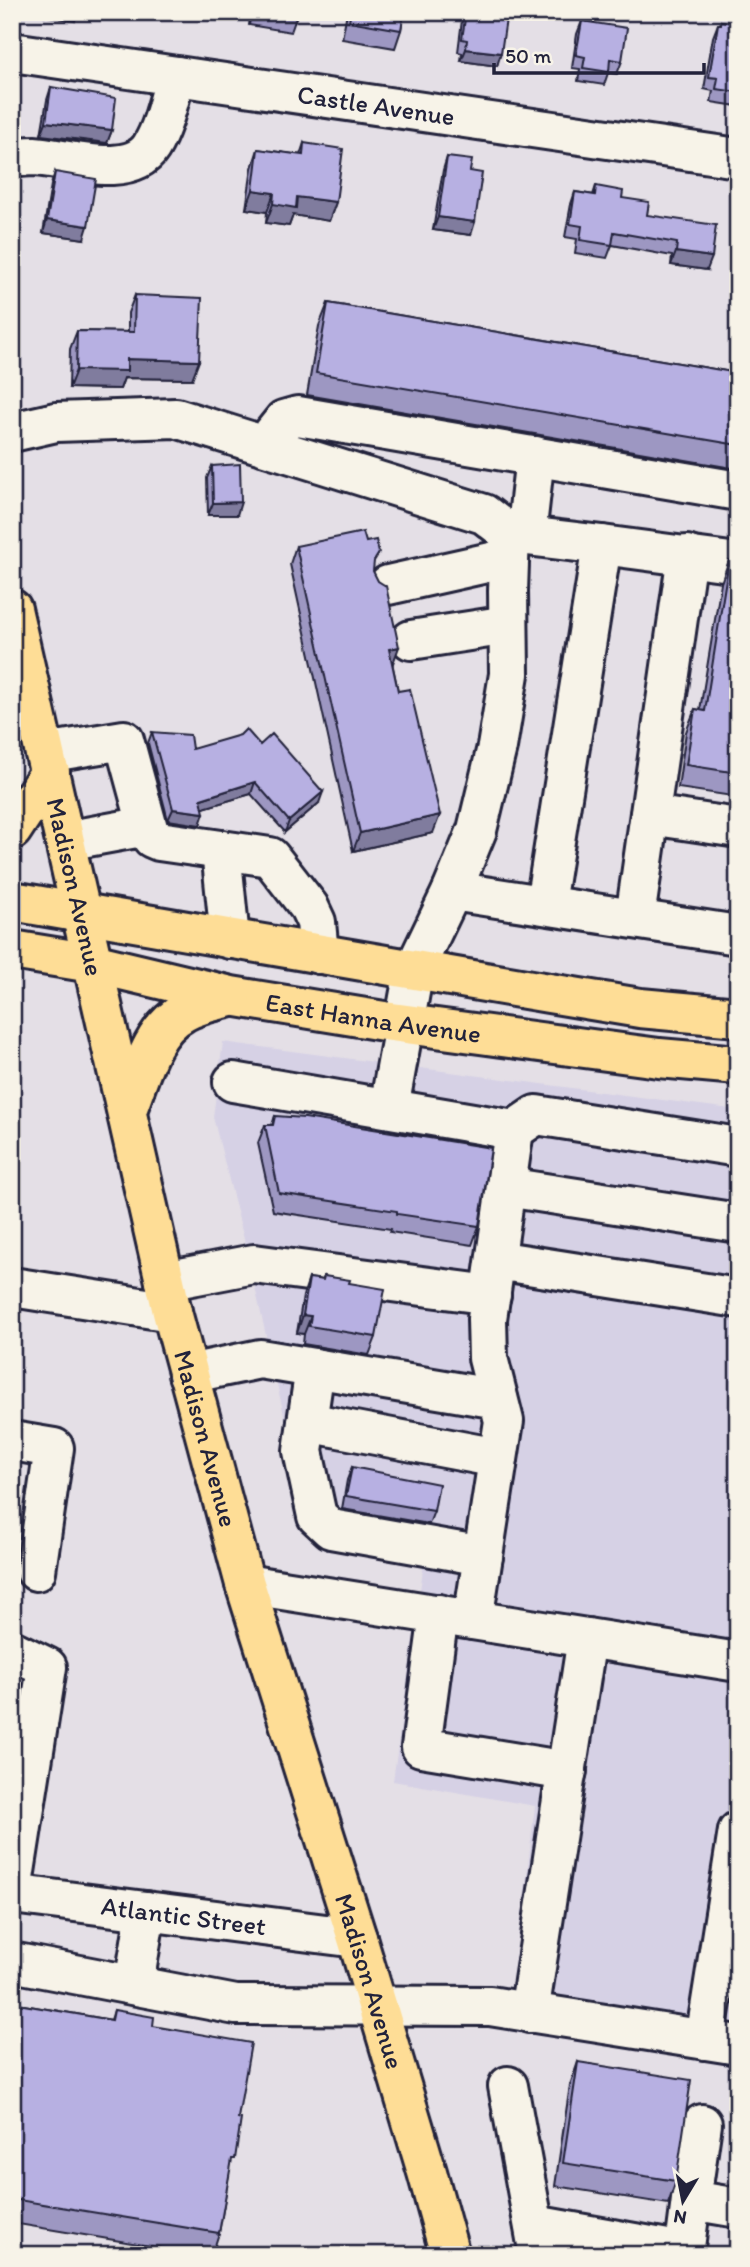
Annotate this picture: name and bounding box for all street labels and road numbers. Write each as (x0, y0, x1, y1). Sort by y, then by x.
street label: Castle Avenue (295, 78, 457, 132)
street label: Madison Avenue (39, 795, 111, 979)
street label: East Hanna Avenue (263, 986, 483, 1050)
street label: Madison Avenue (167, 1347, 245, 1530)
street label: Atlantic Street (99, 1890, 268, 1942)
street label: Madison Avenue (328, 1890, 411, 2073)

